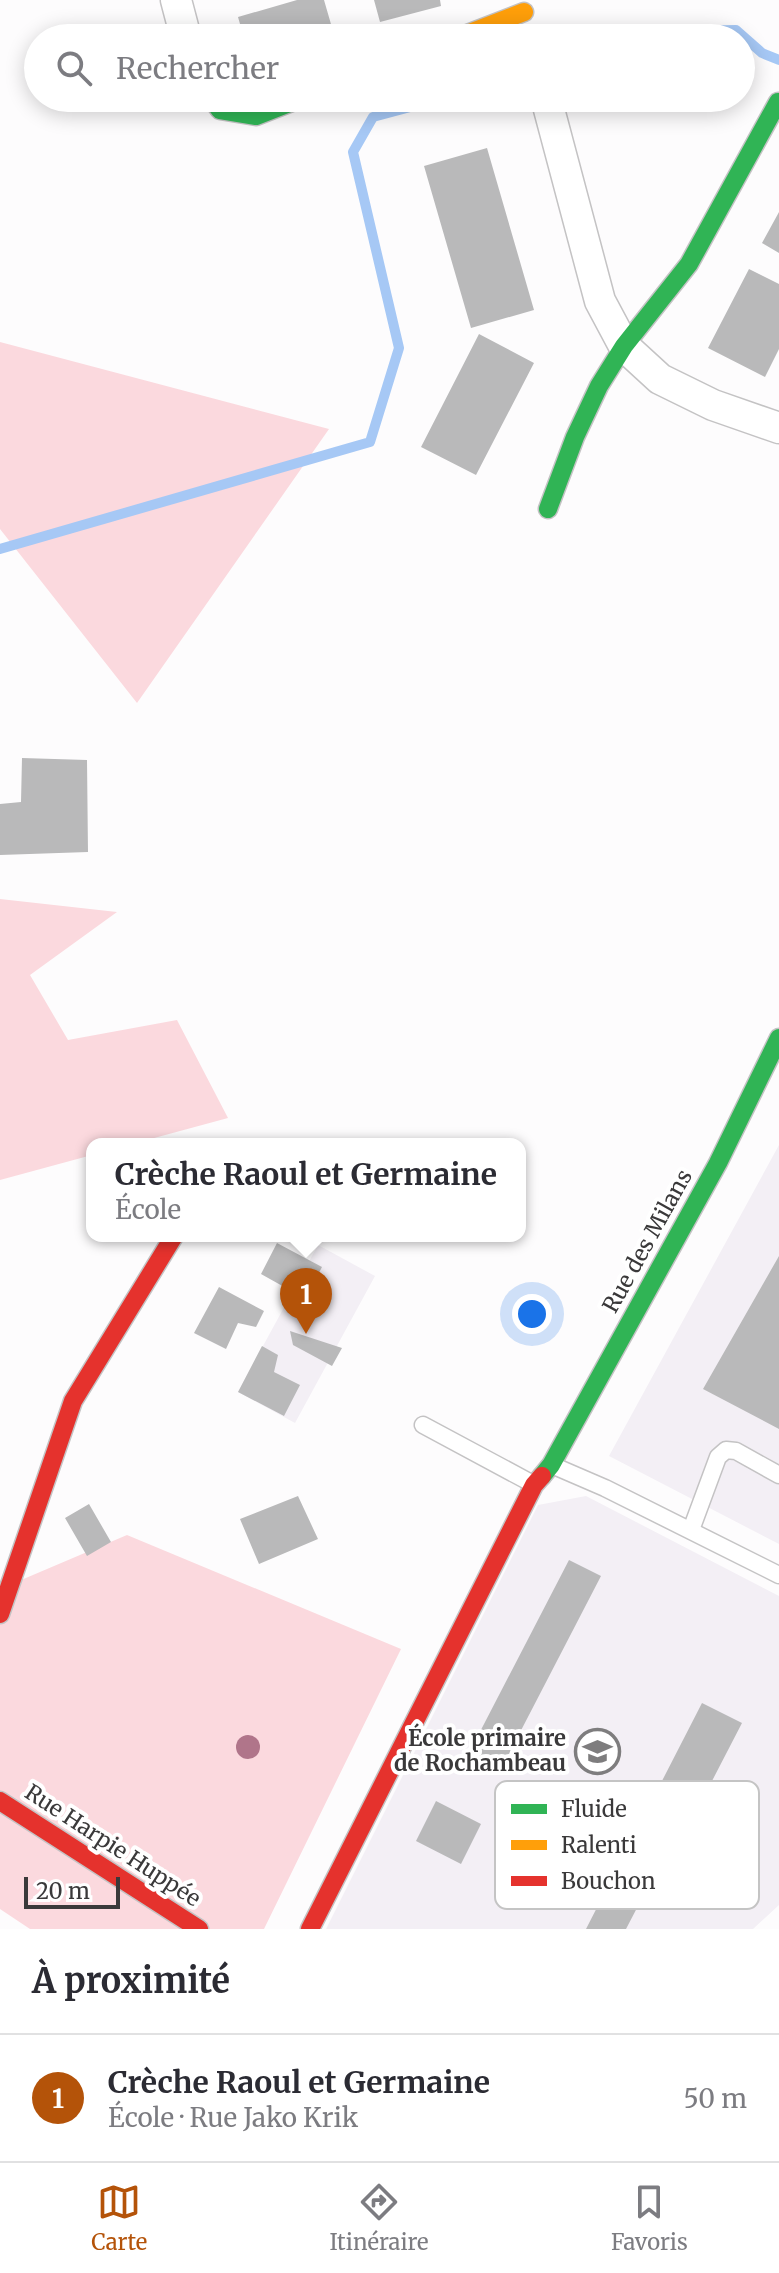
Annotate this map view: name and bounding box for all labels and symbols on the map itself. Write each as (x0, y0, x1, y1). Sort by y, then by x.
street label: Rue des Milans (596, 1165, 698, 1317)
pin: 1 (280, 1268, 332, 1334)
your location (512, 1294, 552, 1334)
place label: École primaire de Rochambeau (394, 1723, 566, 1777)
school or university icon: École primaire de Rochambeau (573, 1727, 621, 1775)
street label: Rue Harpie Huppée (20, 1778, 206, 1912)
legend (495, 1781, 759, 1909)
text: Fluide (561, 1795, 627, 1823)
text: Ralenti (561, 1831, 637, 1859)
text: Bouchon (561, 1867, 656, 1895)
scale bar (24, 1873, 120, 1909)

